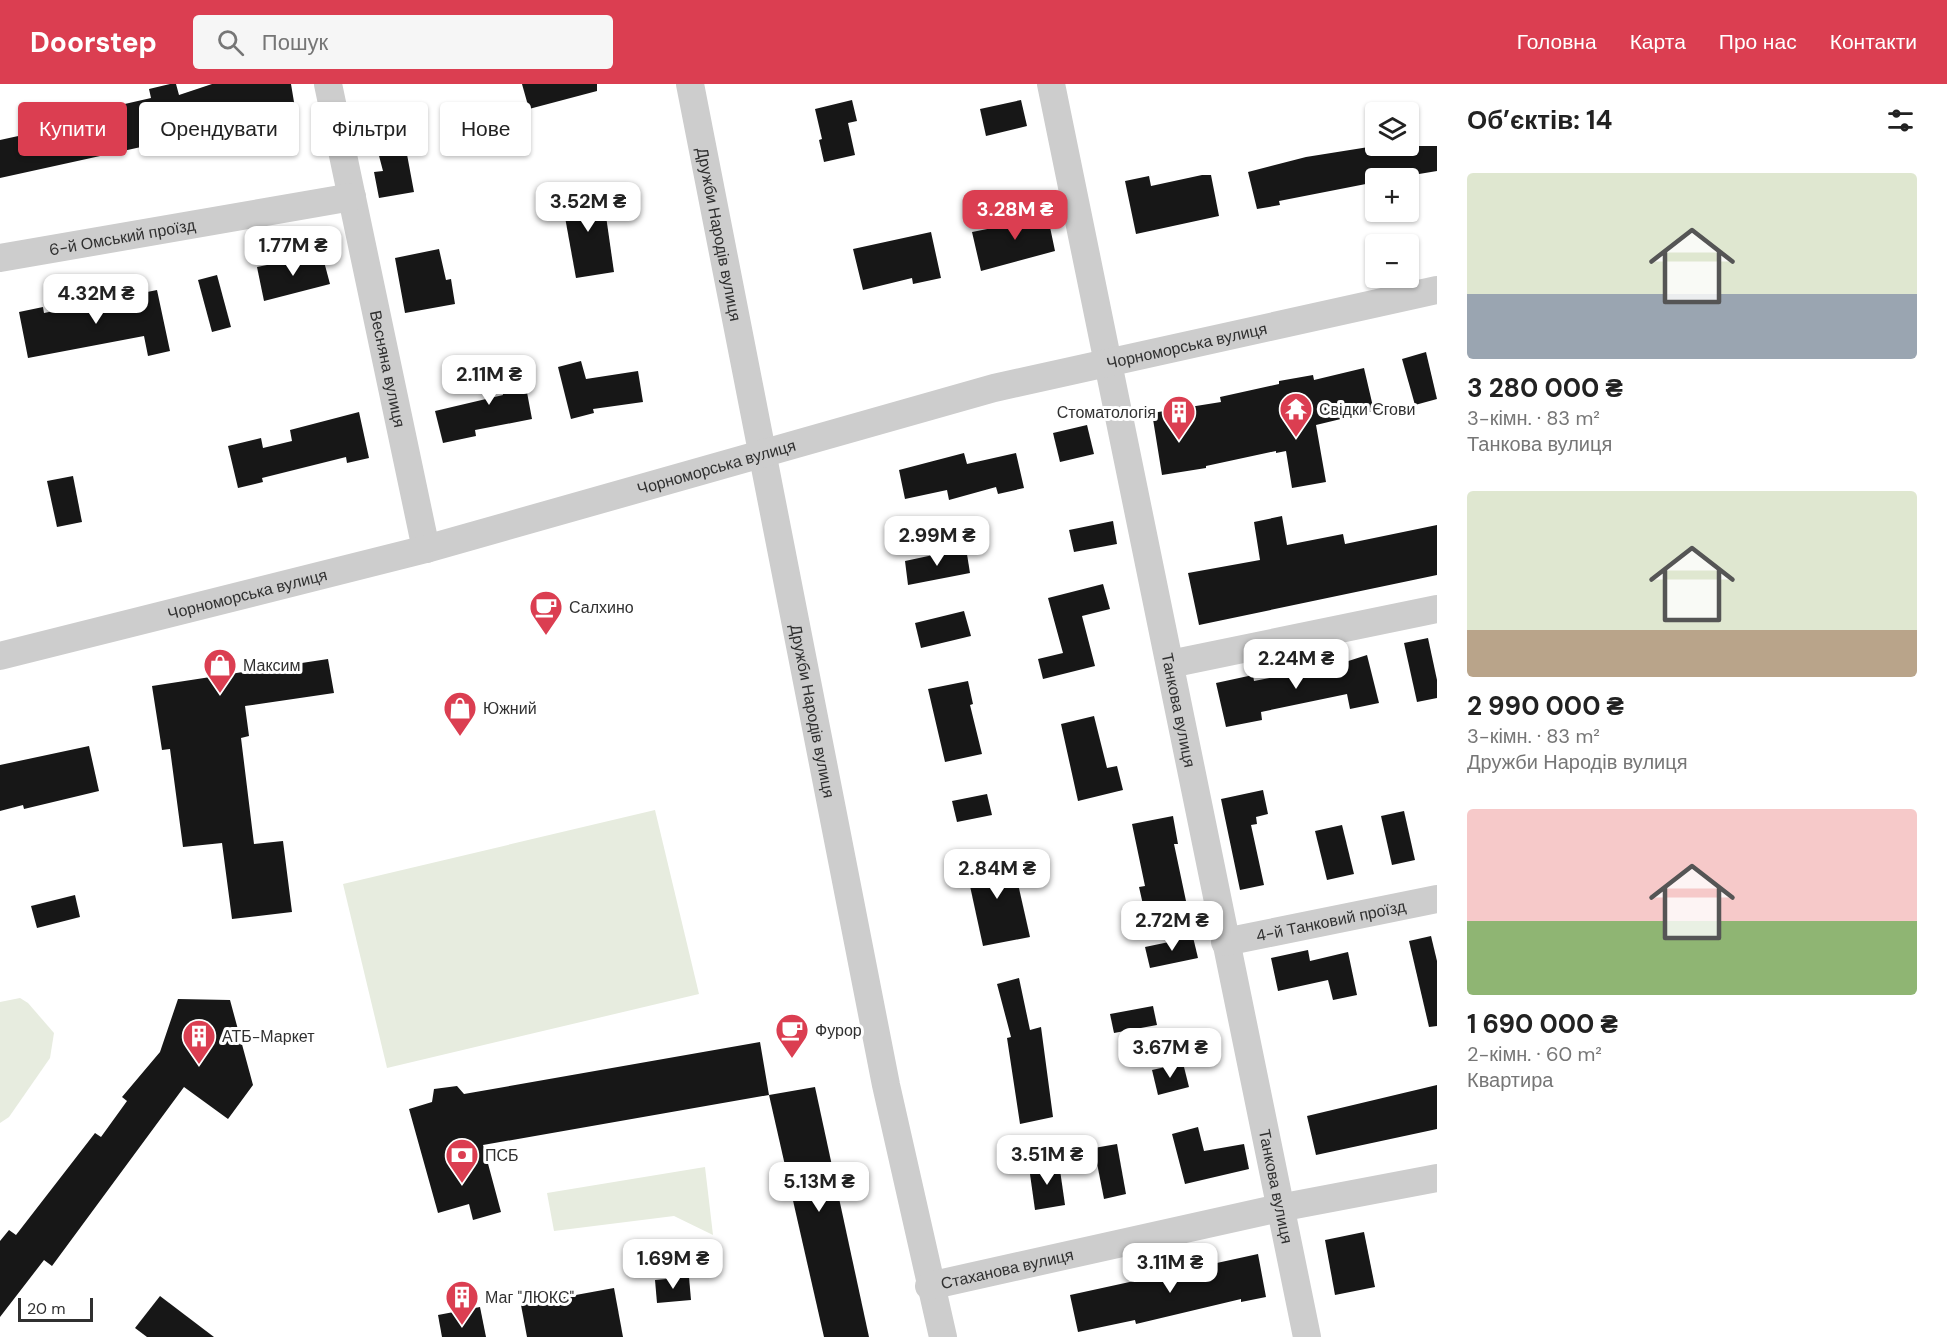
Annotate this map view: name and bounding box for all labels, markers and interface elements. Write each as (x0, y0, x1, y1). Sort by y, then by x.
search box (193, 15, 613, 69)
text: Doorstep (30, 24, 157, 61)
icon: search (214, 26, 247, 59)
text: Пошук (262, 28, 328, 57)
text: Головна (1517, 28, 1597, 56)
text: Карта (1630, 28, 1686, 56)
text: Про нас (1719, 28, 1797, 56)
text: Контакти (1830, 28, 1917, 56)
chip: Купити (18, 102, 127, 156)
chip: Орендувати (139, 102, 299, 156)
chip: Фільтри (311, 102, 428, 156)
chip: Нове (440, 102, 531, 156)
map controls (1365, 102, 1419, 288)
button: layers (1365, 102, 1419, 156)
text: Об’єктів: 14 (1467, 103, 1612, 137)
icon: filters (1884, 104, 1917, 137)
street label: Дружби Народів вулиця (692, 146, 746, 323)
button: + (1365, 168, 1419, 222)
pin: 3.52M ₴ (533, 182, 643, 233)
text: 3.52M ₴ (550, 188, 626, 214)
pin: 3.28M ₴ (960, 190, 1070, 241)
text: 3.28M ₴ (977, 196, 1053, 222)
icon: home (1638, 212, 1746, 320)
street label: 6-й Омський проїзд (47, 214, 198, 260)
pin: 1.77M ₴ (238, 226, 348, 277)
text: 1.77M ₴ (259, 232, 327, 258)
button: − (1365, 234, 1419, 288)
pin: 4.32M ₴ (41, 274, 151, 325)
text: 4.32M ₴ (57, 280, 135, 306)
street label: Весняна вулиця (365, 308, 410, 429)
street label: Чорноморська вулиця (1105, 318, 1269, 374)
pin: 2.11M ₴ (434, 355, 544, 406)
text: 2.11M ₴ (456, 361, 522, 387)
text: 3 280 000 ₴ (1467, 371, 1623, 405)
temple icon: Свідки Єгови (1278, 391, 1314, 438)
building icon: Стоматологія (1161, 394, 1197, 441)
place label: Свідки Єгови (1319, 399, 1415, 420)
place label: Стоматологія (1057, 402, 1156, 423)
text: 3-кімн. · 83 m² (1467, 405, 1600, 431)
text: Танкова вулиця (1467, 431, 1612, 457)
street label: Чорноморська вулиця (635, 435, 798, 500)
pin: 2.99M ₴ (882, 516, 992, 567)
text: 2.99M ₴ (898, 522, 976, 548)
icon: home (1638, 530, 1746, 638)
street label: Чорноморська вулиця (165, 564, 329, 625)
cafe icon: Салхино (528, 589, 564, 636)
place label: Салхино (569, 597, 634, 618)
street label: Дружби Народів вулиця (785, 623, 840, 800)
pin: 2.24M ₴ (1241, 639, 1351, 690)
text: 2.24M ₴ (1258, 645, 1334, 671)
shop icon: Максим (202, 647, 238, 694)
street label: Танкова вулиця (1156, 651, 1200, 769)
place label: Максим (243, 655, 301, 676)
text: 2 990 000 ₴ (1467, 689, 1624, 723)
shop icon: Южний (442, 690, 478, 737)
place label: Южний (483, 698, 537, 719)
text: 3-кімн. · 83 m² (1467, 723, 1600, 749)
text: Дружби Народів вулиця (1467, 749, 1688, 775)
icon: home (1638, 848, 1746, 956)
pin: 2.84M ₴ (942, 849, 1052, 900)
text: 2.84M ₴ (958, 855, 1036, 881)
street label: 4-й Танковий проїзд (1254, 895, 1408, 946)
pin: 2.72M ₴ (1117, 901, 1227, 952)
text: 2.72M ₴ (1135, 907, 1209, 933)
text: 1 690 000 ₴ (1467, 1007, 1618, 1041)
cafe icon: Фурор (774, 1012, 810, 1059)
building icon: АТБ-Маркет (181, 1018, 217, 1065)
place label: Фурор (815, 1020, 862, 1041)
place label: АТБ-Маркет (222, 1026, 315, 1047)
pin: 3.67M ₴ (1115, 1028, 1225, 1079)
text: 3.67M ₴ (1132, 1034, 1208, 1060)
text: 2-кімн. · 60 m² (1467, 1041, 1602, 1067)
text: Квартира (1467, 1067, 1553, 1093)
street label: Танкова вулиця (1254, 1127, 1298, 1245)
pin: 3.51M ₴ (992, 1135, 1102, 1186)
bank icon: ПСБ (444, 1137, 480, 1184)
text: 3.51M ₴ (1011, 1141, 1083, 1167)
place label: ПСБ (485, 1145, 519, 1166)
pin: 5.13M ₴ (764, 1162, 874, 1213)
text: 5.13M ₴ (783, 1168, 855, 1194)
pin: 1.69M ₴ (618, 1239, 728, 1290)
pin: 3.11M ₴ (1115, 1243, 1225, 1294)
street label: Стаханова вулиця (939, 1244, 1076, 1294)
text: 1.69M ₴ (637, 1245, 709, 1271)
text: 3.11M ₴ (1137, 1249, 1203, 1275)
building icon: Маг "ЛЮКС" (444, 1279, 480, 1326)
place label: Маг "ЛЮКС" (485, 1287, 575, 1308)
scale bar (18, 1295, 93, 1322)
text: 20 m (27, 1298, 66, 1319)

